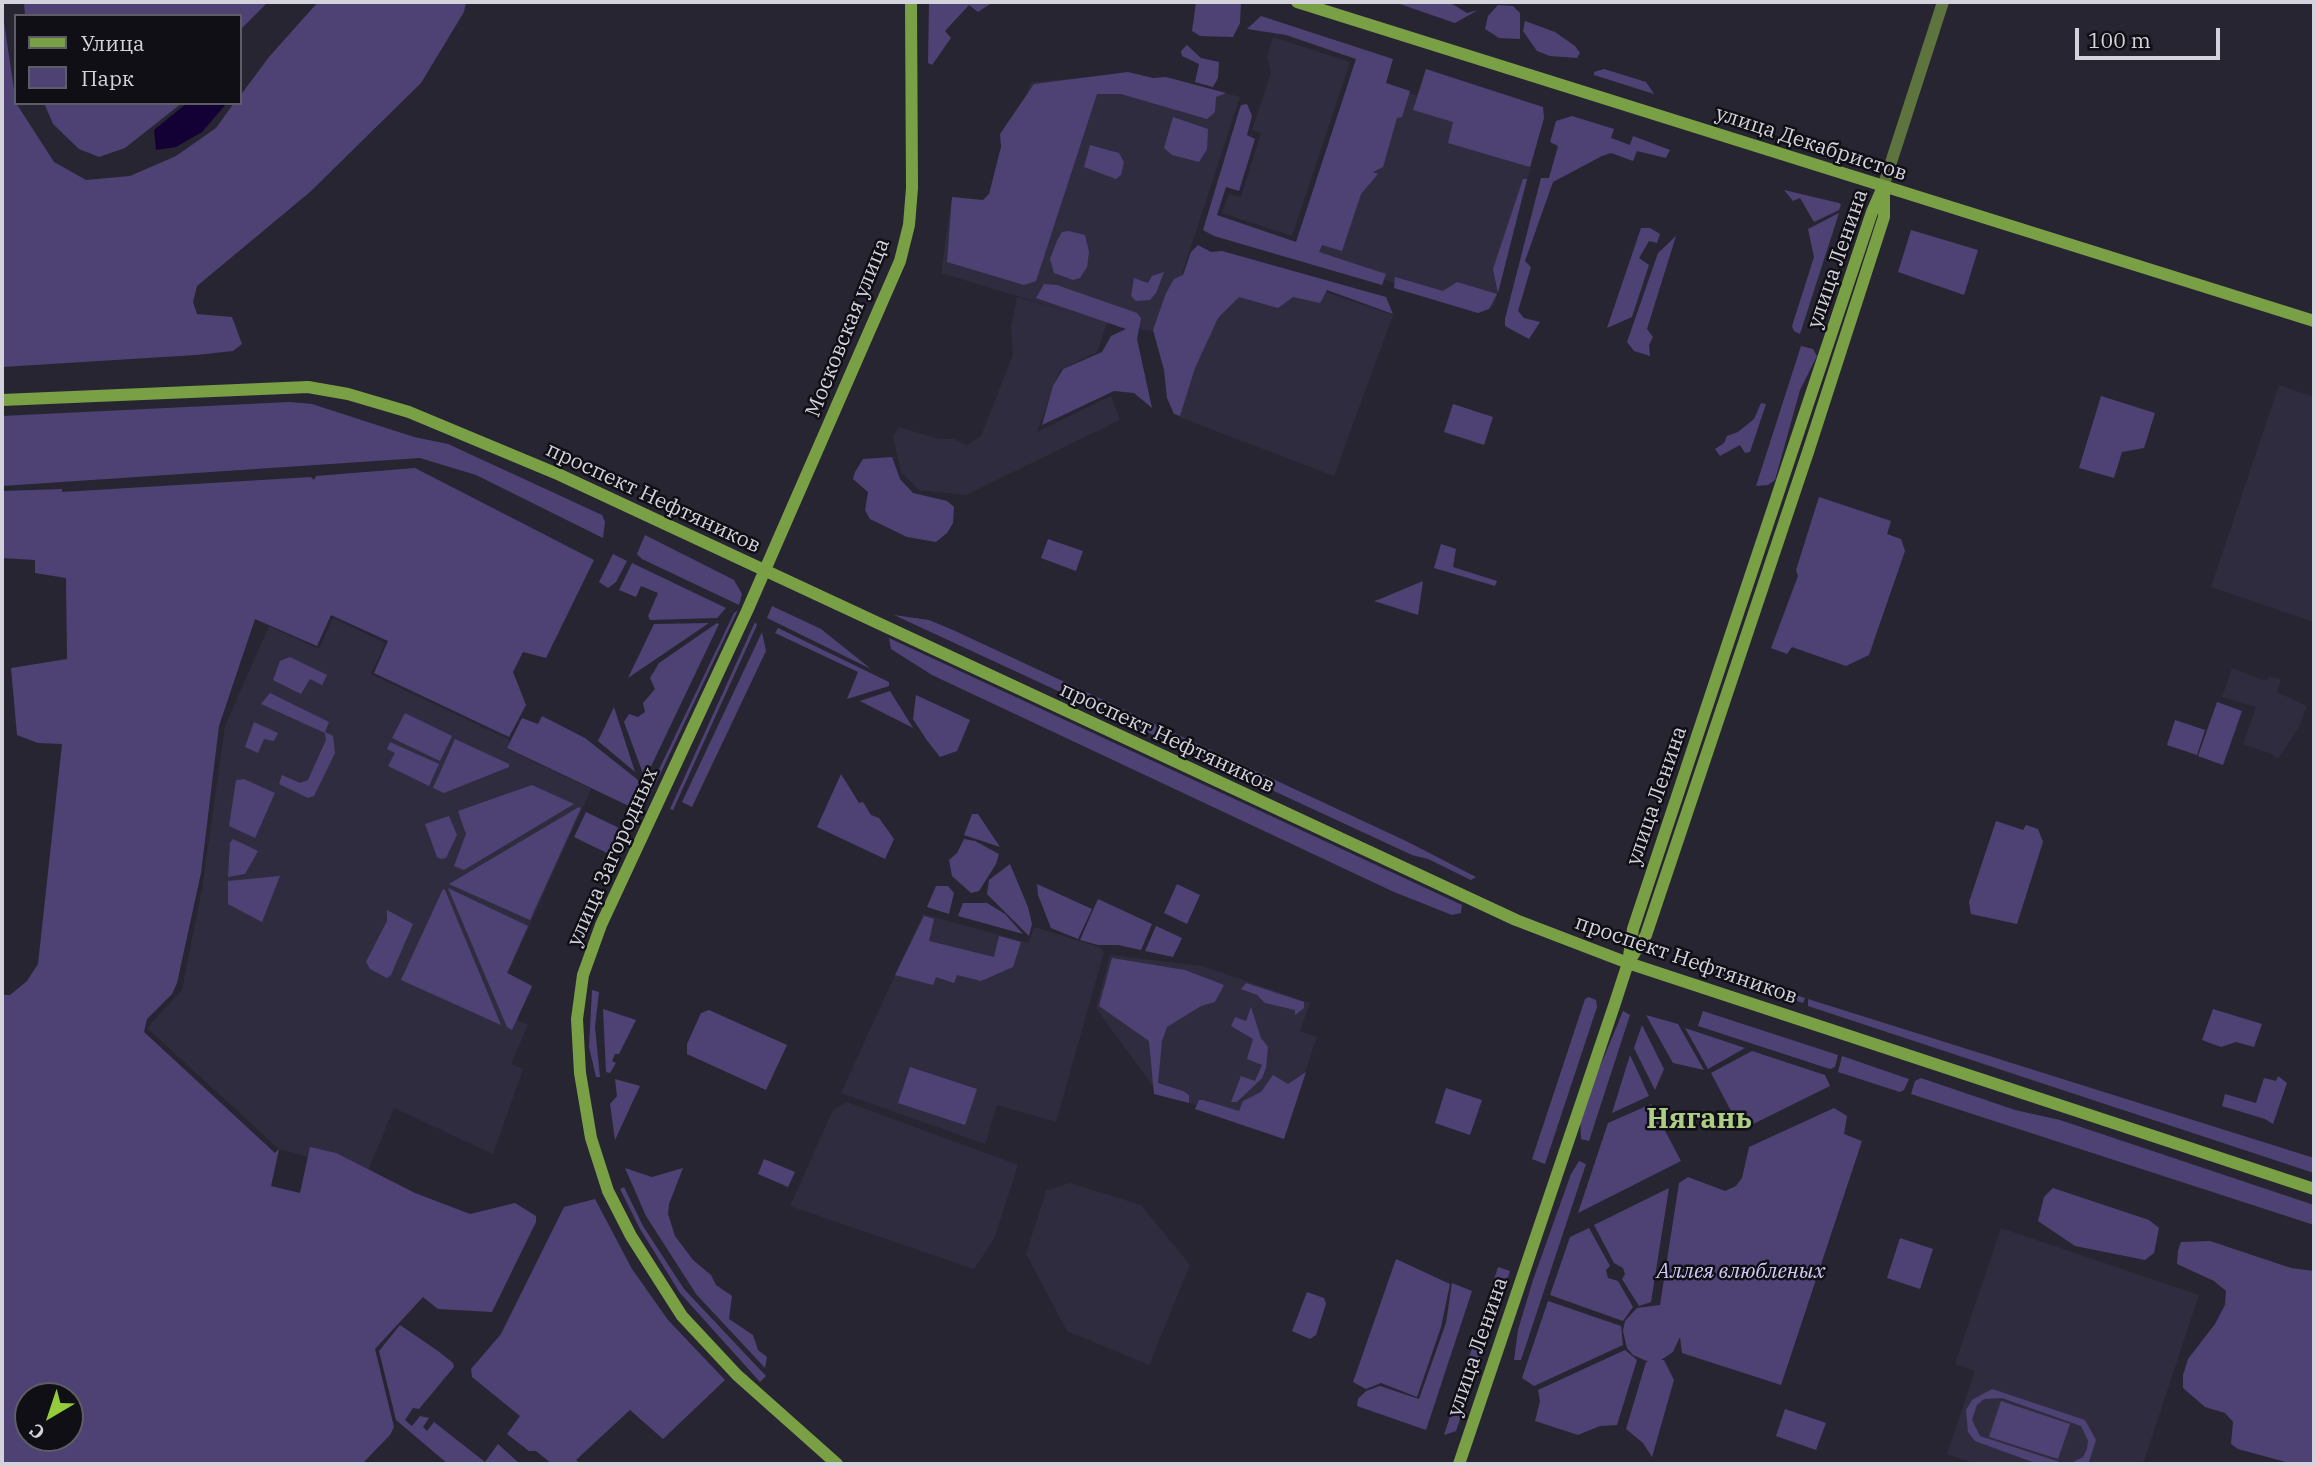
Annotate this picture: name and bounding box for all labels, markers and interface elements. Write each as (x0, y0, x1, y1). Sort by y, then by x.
legend (14, 14, 242, 105)
scale bar (2078, 14, 2223, 58)
text: 100 m (2088, 26, 2151, 54)
text: Улица (81, 29, 145, 57)
text: Парк (81, 64, 134, 92)
street label: улица Декабристов (1712, 101, 1910, 187)
street label: улица Ленина (1802, 186, 1874, 332)
street label: Московская улица (801, 235, 895, 421)
street label: проспект Нефтяников (542, 437, 764, 559)
street label: проспект Нефтяников (1056, 677, 1278, 799)
street label: улица Ленина (1621, 723, 1693, 869)
street label: улица Загородных (562, 764, 664, 950)
street label: проспект Нефтяников (1571, 910, 1801, 1010)
district label: Нягань (1646, 1103, 1752, 1137)
park label: Аллея влюбленых (1657, 1259, 1825, 1285)
street label: улица Ленина (1442, 1274, 1514, 1420)
north arrow (14, 1382, 84, 1452)
text: С (25, 1418, 50, 1445)

